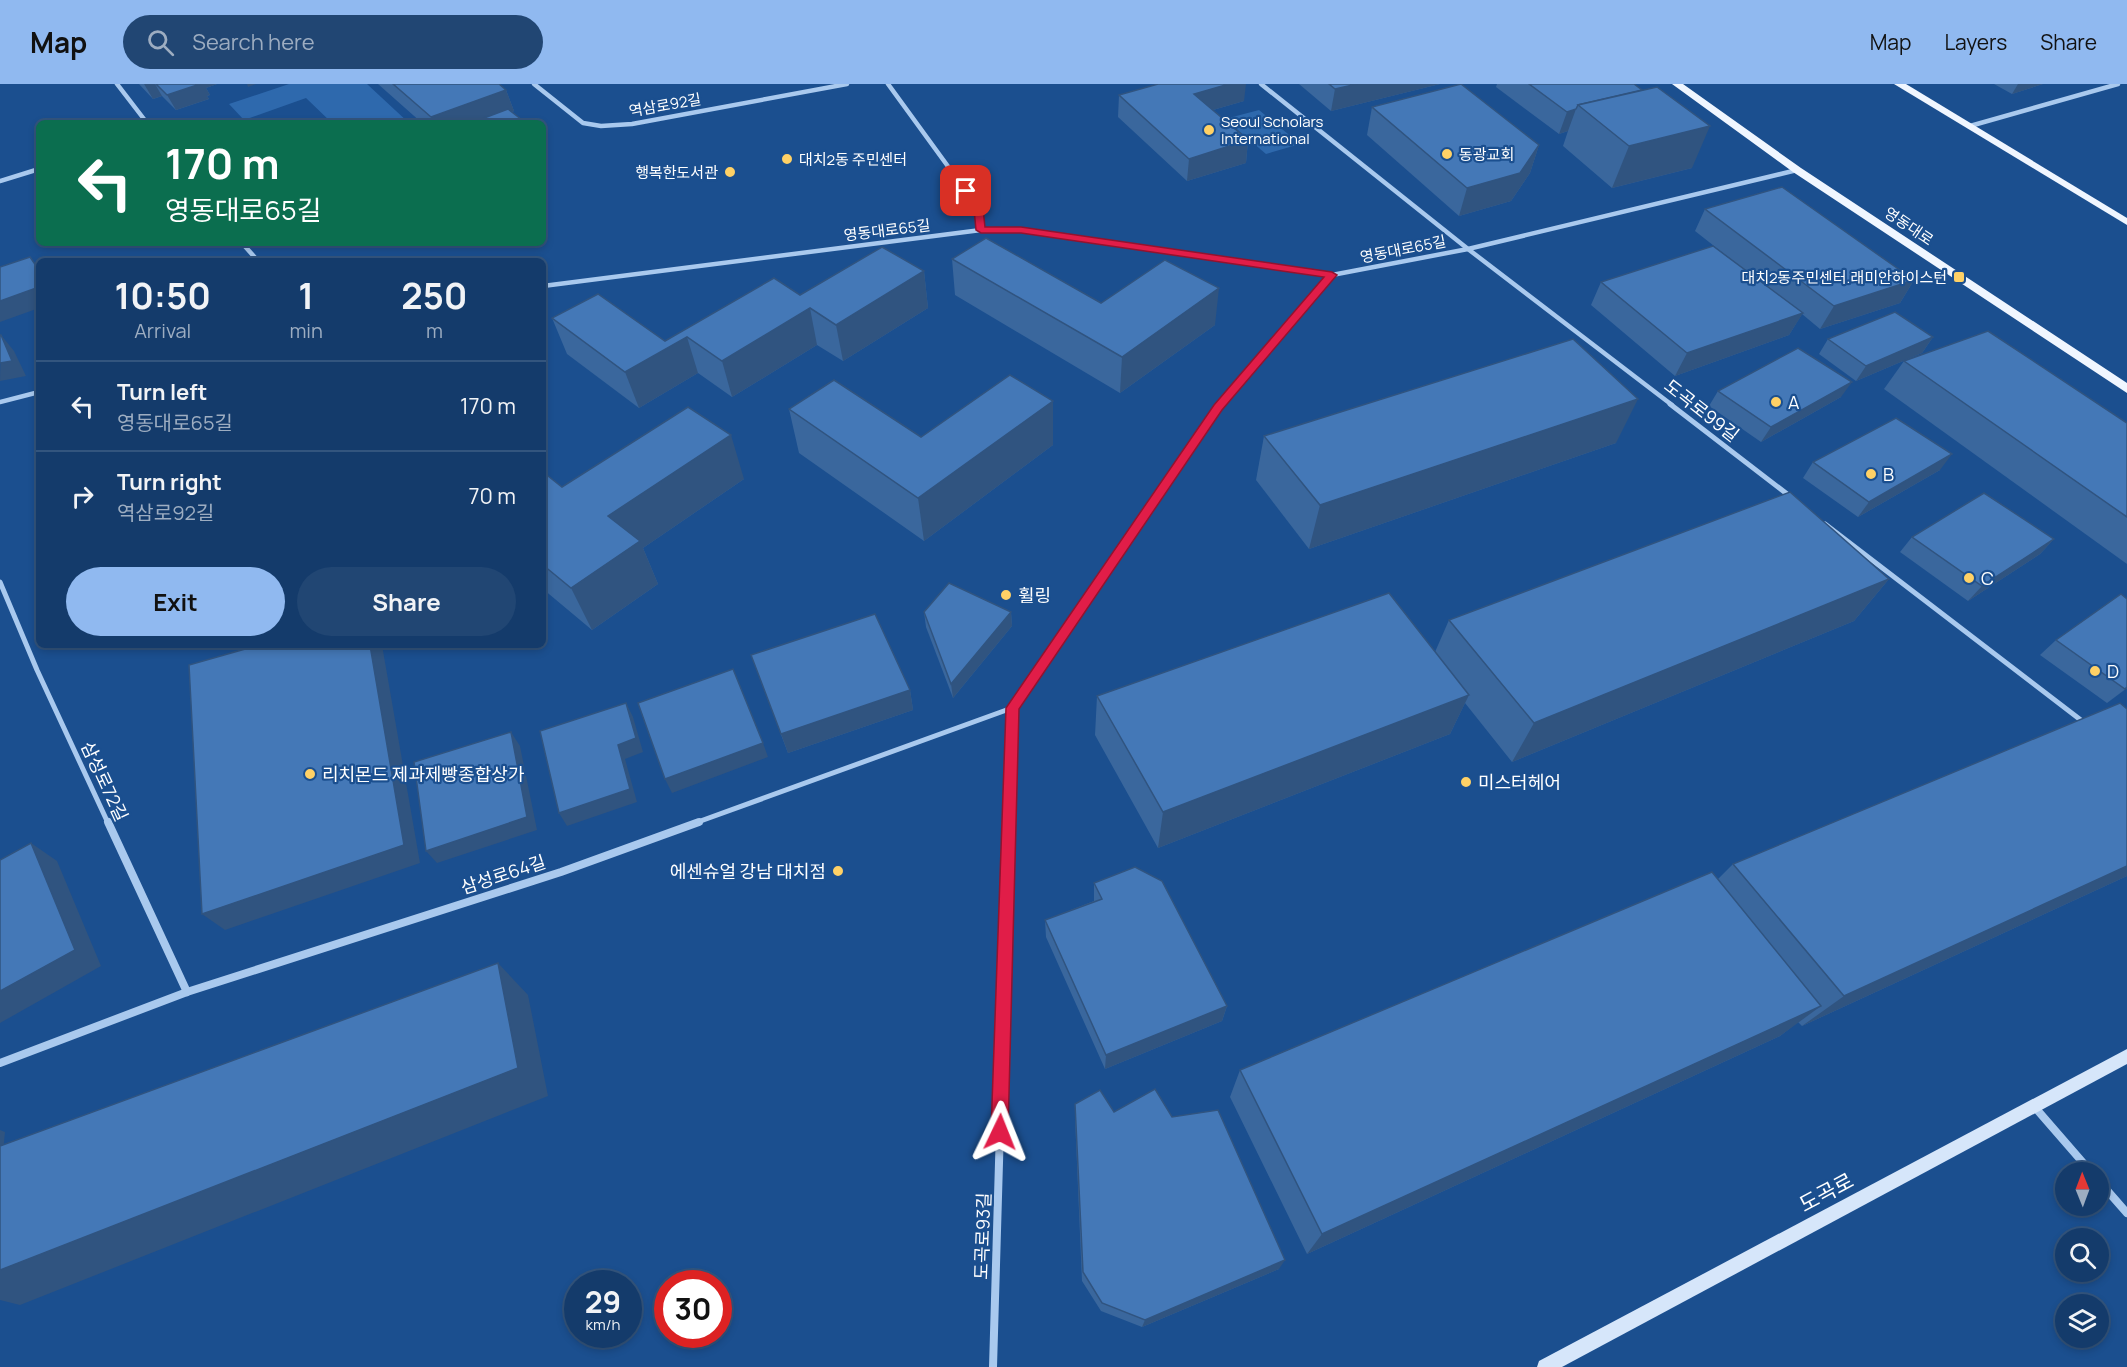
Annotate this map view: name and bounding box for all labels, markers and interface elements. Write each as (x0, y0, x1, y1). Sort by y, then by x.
search box (123, 15, 543, 69)
text: Map (30, 23, 87, 61)
icon: search (144, 26, 177, 59)
text: Search here (192, 27, 315, 57)
text: Map (1870, 28, 1911, 56)
text: Layers (1944, 28, 2007, 56)
text: Share (2040, 28, 2097, 56)
street label: 역삼로92길 (627, 88, 703, 122)
place label: Seoul Scholars International (1221, 111, 1324, 149)
marker: Seoul Scholars International (1202, 123, 1216, 137)
text: 170 m (165, 134, 280, 192)
icon: left (66, 144, 144, 222)
place label: 동광교회 (1459, 144, 1514, 165)
marker: 동광교회 (1440, 147, 1454, 161)
place label: 대치2동 주민센터 (799, 149, 907, 170)
marker: 대치2동 주민센터 (780, 152, 794, 166)
place label: 행복한도서관 (635, 162, 718, 183)
marker: 행복한도서관 (723, 165, 737, 179)
pin (940, 165, 991, 216)
icon: arrive (949, 174, 982, 207)
text: 영동대로65길 (165, 191, 322, 228)
street label: 영동대로 (1880, 202, 1938, 250)
street label: 영동대로65길 (843, 214, 931, 246)
street label: 영동대로65길 (1358, 230, 1448, 268)
place label: 대치2동주민센터.래미안하이스턴 (1741, 267, 1947, 288)
marker: 대치2동주민센터.래미안하이스턴 (1952, 270, 1966, 284)
text: 10:50 (114, 271, 211, 320)
text: 1 (298, 271, 314, 320)
text: 250 (401, 271, 468, 320)
text: Arrival (134, 317, 191, 344)
text: min (289, 317, 323, 344)
text: m (426, 317, 443, 344)
street label: 도곡로99길 (1660, 373, 1744, 447)
text: Turn left (117, 377, 207, 407)
icon: left (66, 390, 99, 423)
place label: A (1788, 390, 1800, 414)
text: 170 m (460, 391, 516, 421)
marker: A (1769, 395, 1783, 409)
text: 영동대로65길 (117, 409, 233, 436)
place label: B (1883, 462, 1894, 486)
text: Turn right (117, 467, 222, 497)
marker: B (1864, 467, 1878, 481)
icon: right (66, 480, 99, 513)
text: 70 m (468, 481, 516, 511)
text: 역삼로92길 (117, 499, 214, 526)
place label: C (1981, 566, 1994, 590)
button: Exit (66, 567, 285, 636)
button: Share (297, 567, 516, 636)
marker: C (1962, 571, 1976, 585)
place label: 휠링 (1018, 583, 1051, 607)
marker: 휠링 (999, 588, 1013, 602)
place label: D (2107, 659, 2119, 683)
marker: D (2088, 664, 2102, 678)
street label: 삼성로72길 (76, 737, 134, 825)
place label: 리치몬드 제과제빵종합상가 (322, 762, 525, 786)
marker: 리치몬드 제과제빵종합상가 (303, 767, 317, 781)
place label: 미스터헤어 (1478, 770, 1561, 794)
marker: 미스터헤어 (1459, 775, 1473, 789)
street label: 삼성로64길 (457, 849, 549, 899)
place label: 에센슈얼 강남 대치점 (670, 859, 826, 883)
marker: 에센슈얼 강남 대치점 (831, 864, 845, 878)
position arrow (968, 1100, 1032, 1164)
north arrow (2055, 1162, 2109, 1216)
map controls (2055, 1162, 2109, 1348)
street label: 도곡로 (1794, 1166, 1858, 1218)
street label: 도곡로93길 (968, 1192, 996, 1280)
button: search (2055, 1228, 2109, 1282)
speed limit sign: 30 (654, 1270, 732, 1348)
text: 29 (585, 1281, 621, 1322)
button: layers (2055, 1294, 2109, 1348)
text: km/h (586, 1314, 620, 1335)

